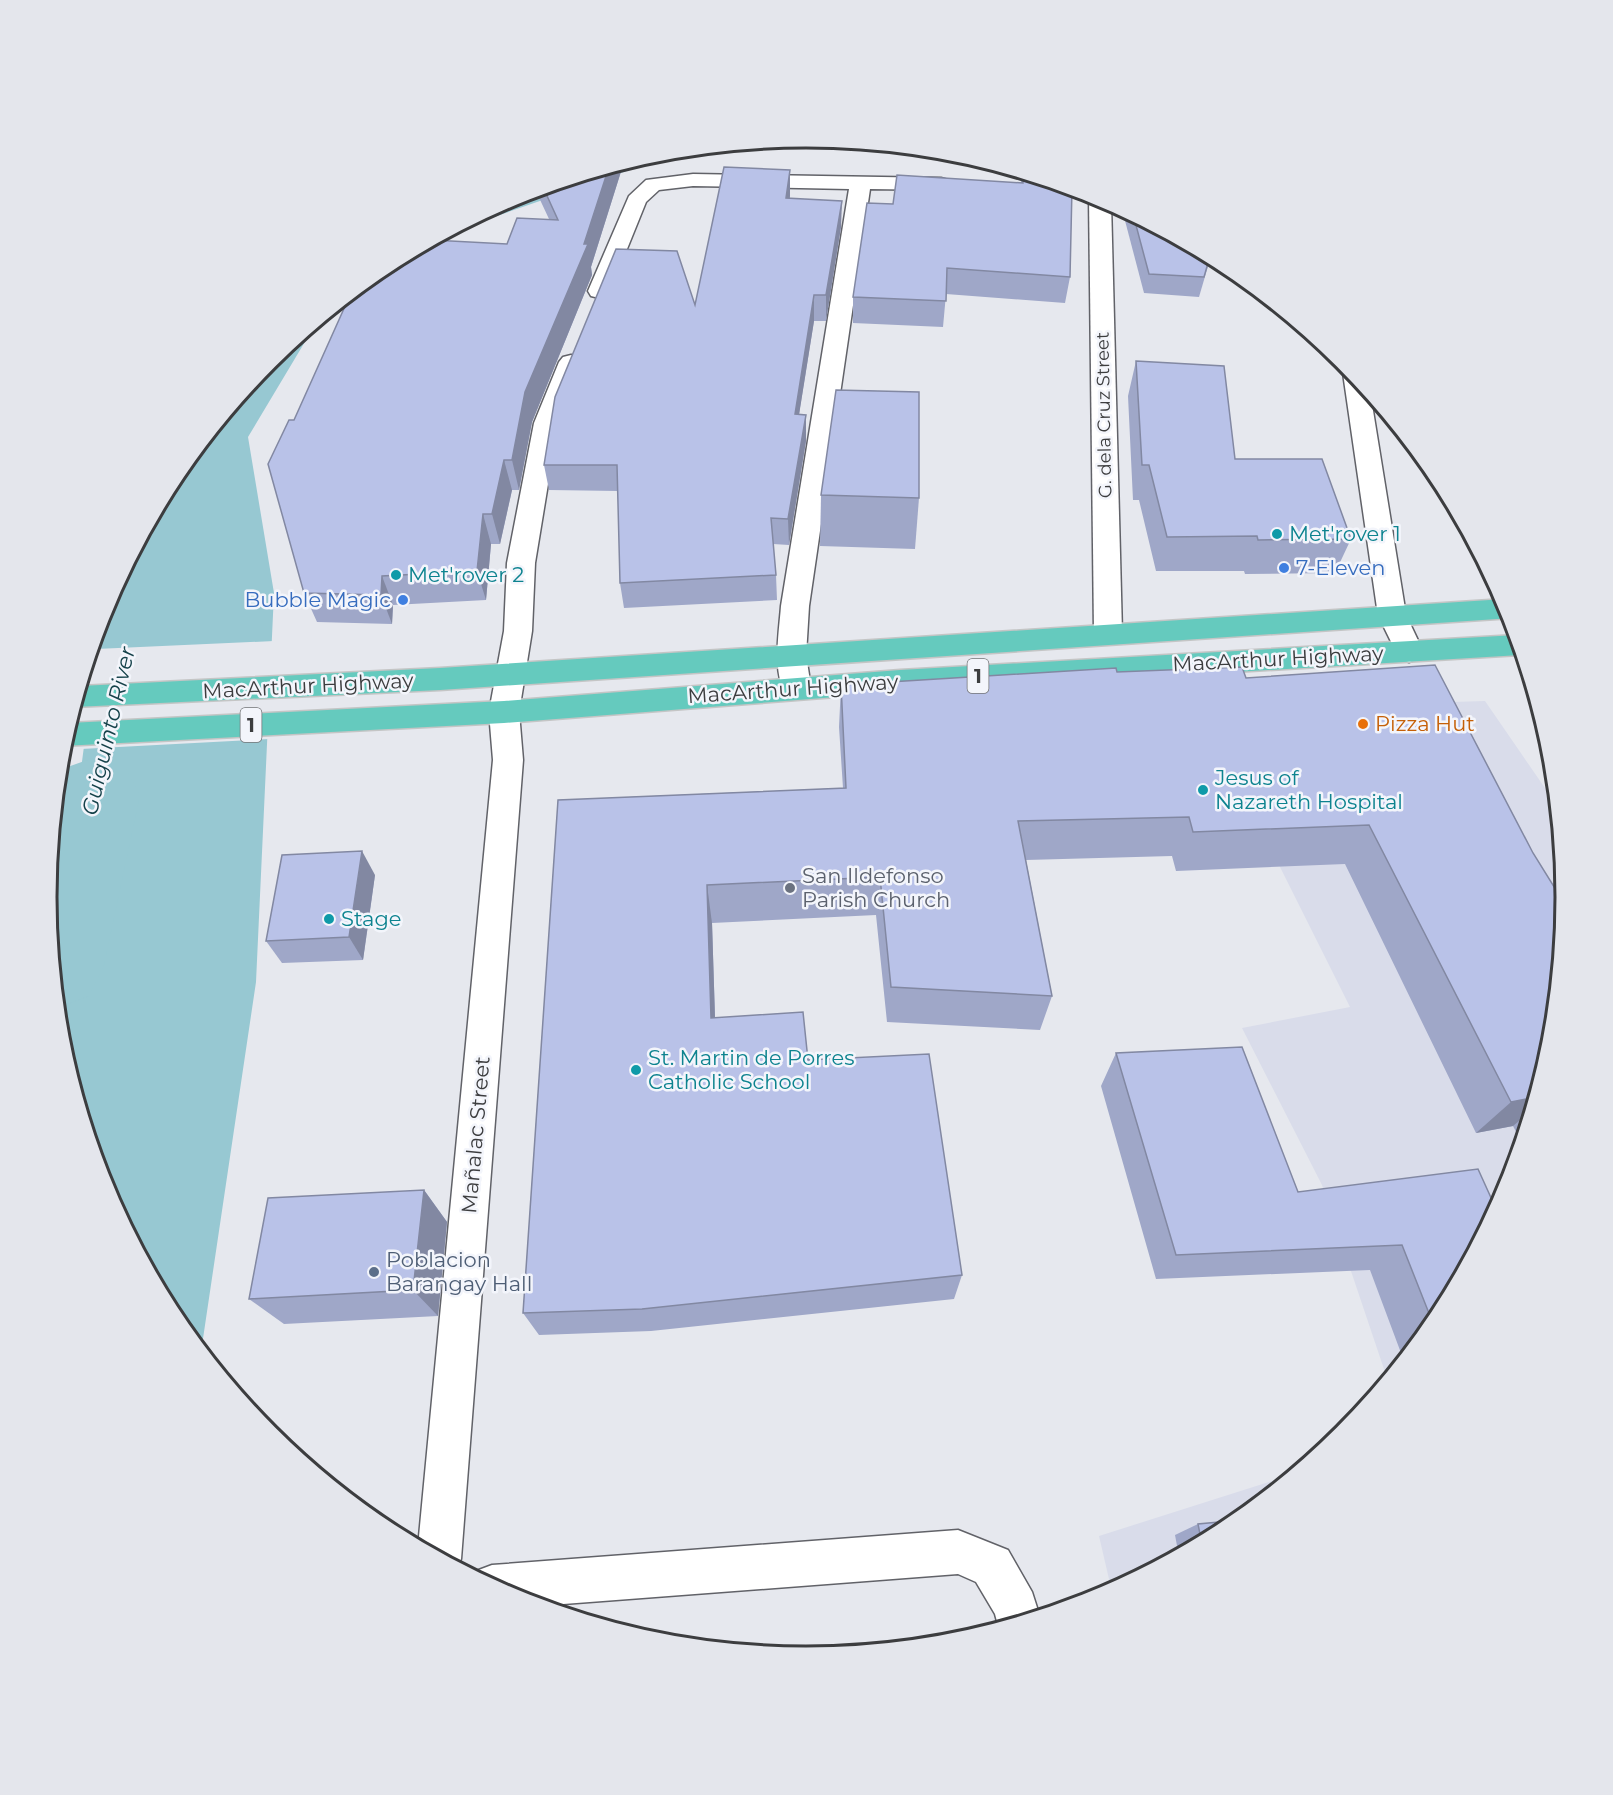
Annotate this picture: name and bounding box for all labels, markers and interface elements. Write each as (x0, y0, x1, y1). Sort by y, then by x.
street label: G. dela Cruz Street (1092, 332, 1116, 498)
place label: Met'rover 1 (1289, 521, 1401, 546)
marker: Met'rover 1 (1270, 527, 1284, 541)
place label: 7-Eleven (1296, 555, 1385, 580)
marker: 7-Eleven (1277, 561, 1291, 575)
place label: Met'rover 2 (408, 562, 524, 587)
marker: Met'rover 2 (389, 568, 403, 582)
place label: Bubble Magic (244, 587, 391, 612)
marker: Bubble Magic (396, 593, 410, 607)
street label: MacArthur Highway (1172, 640, 1385, 677)
water label: Guiguinto River (76, 643, 141, 818)
road number: 1 (968, 659, 988, 693)
street label: MacArthur Highway (202, 667, 415, 704)
street label: MacArthur Highway (687, 669, 900, 708)
road number: 1 (240, 708, 262, 742)
place label: Pizza Hut (1375, 711, 1475, 736)
marker: Pizza Hut (1356, 717, 1370, 731)
place label: Jesus of Nazareth Hospital (1214, 765, 1403, 814)
marker: Jesus of Nazareth Hospital (1196, 783, 1210, 797)
place label: San Ildefonso Parish Church (802, 863, 950, 912)
marker: San Ildefonso Parish Church (783, 881, 797, 895)
place label: Stage (341, 906, 401, 931)
marker: Stage (322, 912, 336, 926)
place label: St. Martin de Porres Catholic School (648, 1045, 854, 1094)
street label: Mañalac Street (456, 1055, 495, 1215)
marker: St. Martin de Porres Catholic School (629, 1063, 643, 1077)
place label: Poblacion Barangay Hall (386, 1247, 532, 1296)
marker: Poblacion Barangay Hall (367, 1265, 381, 1279)

